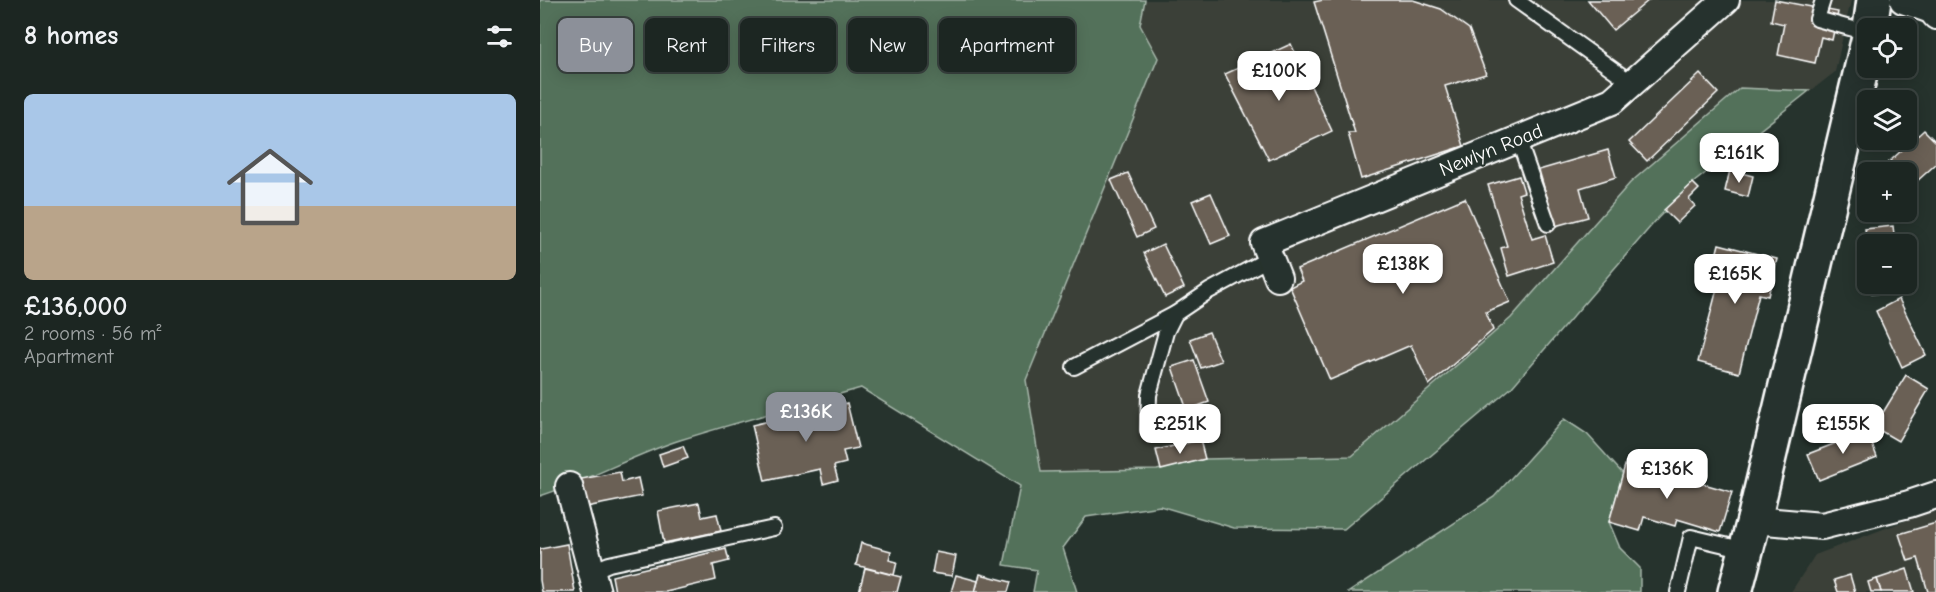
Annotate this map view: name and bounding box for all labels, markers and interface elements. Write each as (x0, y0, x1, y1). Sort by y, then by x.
chip: Buy (558, 18, 633, 72)
chip: Rent (645, 18, 728, 72)
chip: Filters (740, 18, 836, 72)
chip: New (848, 18, 927, 72)
chip: Apartment (939, 18, 1075, 72)
map controls (1857, 18, 1917, 294)
button: locate (1857, 18, 1917, 78)
icon: filters (483, 20, 516, 53)
text: 8 homes (24, 21, 118, 51)
pin: £100K (1237, 51, 1321, 102)
text: £100K (1251, 59, 1307, 82)
button: layers (1857, 90, 1917, 150)
street label: Newlyn Road (1436, 119, 1546, 181)
icon: home (216, 133, 324, 241)
pin: £161K (1697, 133, 1781, 184)
text: £161K (1714, 141, 1764, 164)
button: + (1857, 162, 1917, 222)
button: − (1857, 234, 1917, 294)
pin: £138K (1361, 244, 1445, 295)
text: £138K (1377, 252, 1429, 275)
pin: £165K (1693, 254, 1777, 305)
text: £165K (1708, 262, 1762, 285)
text: £136,000 (24, 292, 127, 322)
text: 2 rooms · 56 m² (24, 322, 162, 345)
text: Apartment (24, 345, 114, 368)
pin: £136K (764, 392, 848, 443)
text: £136K (780, 400, 832, 423)
pin: £251K (1138, 404, 1222, 455)
pin: £155K (1801, 404, 1885, 455)
text: £251K (1154, 412, 1206, 435)
text: £155K (1816, 412, 1870, 435)
pin: £136K (1625, 449, 1709, 500)
text: £136K (1641, 457, 1693, 480)

